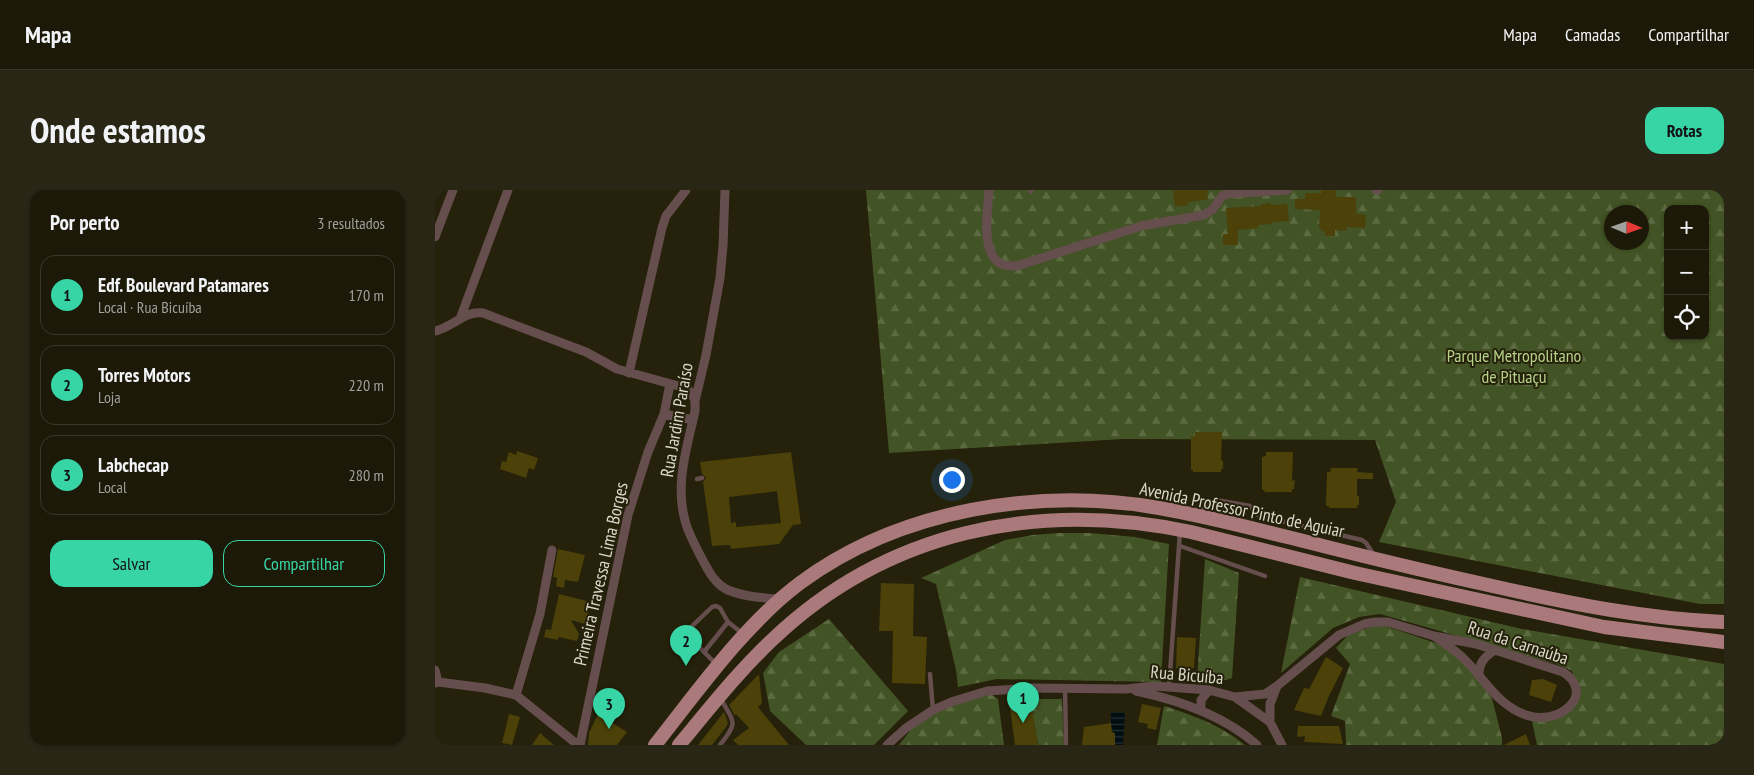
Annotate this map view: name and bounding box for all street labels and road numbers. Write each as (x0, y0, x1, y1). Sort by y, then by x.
street label: Rua Jardim Paraíso (655, 361, 698, 479)
street label: Avenida Professor Pinto de Aguiar (1138, 477, 1347, 542)
street label: Primeira Travessa Lima Borges (568, 480, 633, 668)
street label: Rua da Carnaúba (1465, 615, 1571, 670)
street label: Rua Bicuíba (1150, 660, 1224, 689)

